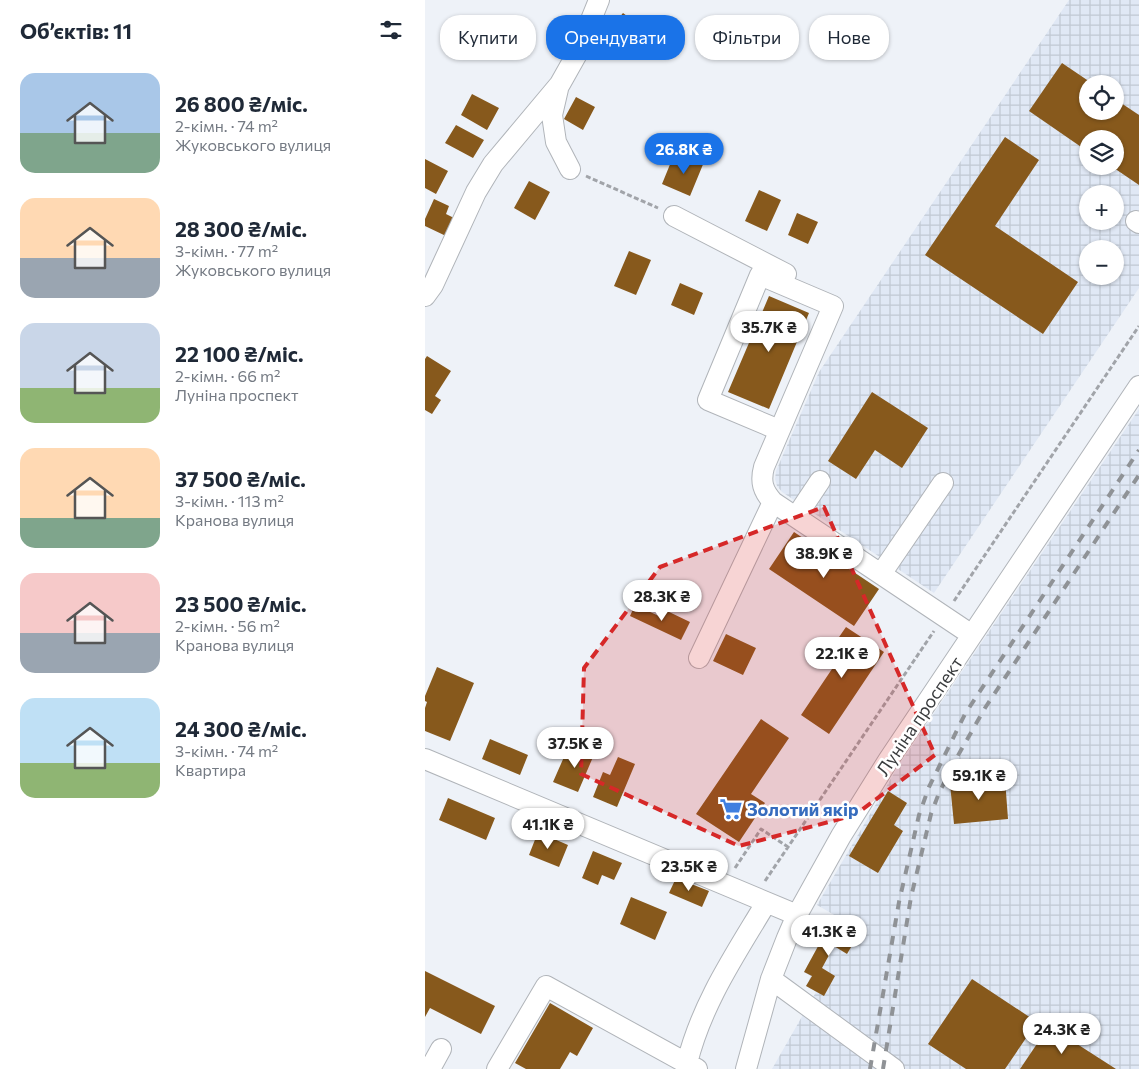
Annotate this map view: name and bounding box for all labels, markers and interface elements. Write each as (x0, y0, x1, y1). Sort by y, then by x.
chip: Купити (440, 15, 536, 60)
chip: Орендувати (546, 15, 685, 60)
chip: Фільтри (695, 15, 799, 60)
chip: Нове (809, 15, 889, 60)
icon: filters (377, 16, 405, 44)
text: Об’єктів: 11 (20, 18, 132, 43)
map controls (1079, 75, 1124, 285)
button: locate (1079, 75, 1124, 120)
text: 26 800 ₴/міс. (175, 91, 308, 116)
icon: home (60, 93, 120, 153)
text: 2-кімн. · 74 m² (175, 116, 278, 135)
button: layers (1079, 130, 1124, 175)
pin: 26.8K ₴ (638, 132, 730, 175)
text: Жуковського вулиця (175, 135, 331, 154)
text: 26.8K ₴ (656, 139, 712, 158)
button: + (1079, 185, 1124, 230)
text: 28 300 ₴/міс. (175, 216, 307, 241)
icon: home (60, 218, 120, 278)
button: − (1079, 240, 1124, 285)
text: 3-кімн. · 77 m² (175, 241, 278, 260)
text: Жуковського вулиця (175, 260, 331, 279)
pin: 35.7K ₴ (723, 310, 815, 353)
text: 35.7K ₴ (741, 317, 797, 336)
text: 22 100 ₴/міс. (175, 341, 303, 366)
icon: home (60, 343, 120, 403)
text: 2-кімн. · 66 m² (175, 366, 280, 385)
text: Луніна проспект (175, 385, 299, 404)
text: 37 500 ₴/міс. (175, 466, 306, 491)
icon: home (60, 468, 120, 528)
text: 3-кімн. · 113 m² (175, 491, 284, 510)
text: Кранова вулиця (175, 510, 294, 529)
pin: 38.9K ₴ (778, 536, 870, 579)
text: 38.9K ₴ (795, 543, 853, 562)
pin: 28.3K ₴ (616, 580, 708, 622)
text: 28.3K ₴ (634, 586, 690, 605)
text: 23 500 ₴/міс. (175, 591, 307, 616)
icon: home (60, 593, 120, 653)
text: 2-кімн. · 56 m² (175, 616, 280, 635)
text: Кранова вулиця (175, 635, 294, 654)
pin: 22.1K ₴ (796, 636, 888, 679)
text: 22.1K ₴ (816, 643, 868, 662)
street label: Луніна проспект (871, 652, 967, 780)
text: 24 300 ₴/міс. (175, 716, 307, 741)
icon: home (60, 718, 120, 778)
pin: 37.5K ₴ (529, 726, 621, 769)
text: 37.5K ₴ (548, 733, 602, 752)
text: 3-кімн. · 74 m² (175, 741, 278, 760)
pin: 59.1K ₴ (933, 758, 1025, 801)
text: Квартира (175, 760, 246, 779)
text: 59.1K ₴ (952, 765, 1006, 784)
supermarket icon: Золотий якір (718, 796, 744, 822)
place label: Золотий якір (747, 798, 859, 820)
pin: 41.1K ₴ (502, 808, 594, 850)
text: 41.1K ₴ (522, 814, 574, 833)
pin: 23.5K ₴ (643, 850, 735, 892)
text: 23.5K ₴ (661, 856, 717, 875)
pin: 41.3K ₴ (783, 914, 875, 957)
text: 41.3K ₴ (802, 921, 856, 940)
pin: 24.3K ₴ (1016, 1012, 1108, 1055)
text: 24.3K ₴ (1034, 1019, 1090, 1038)

